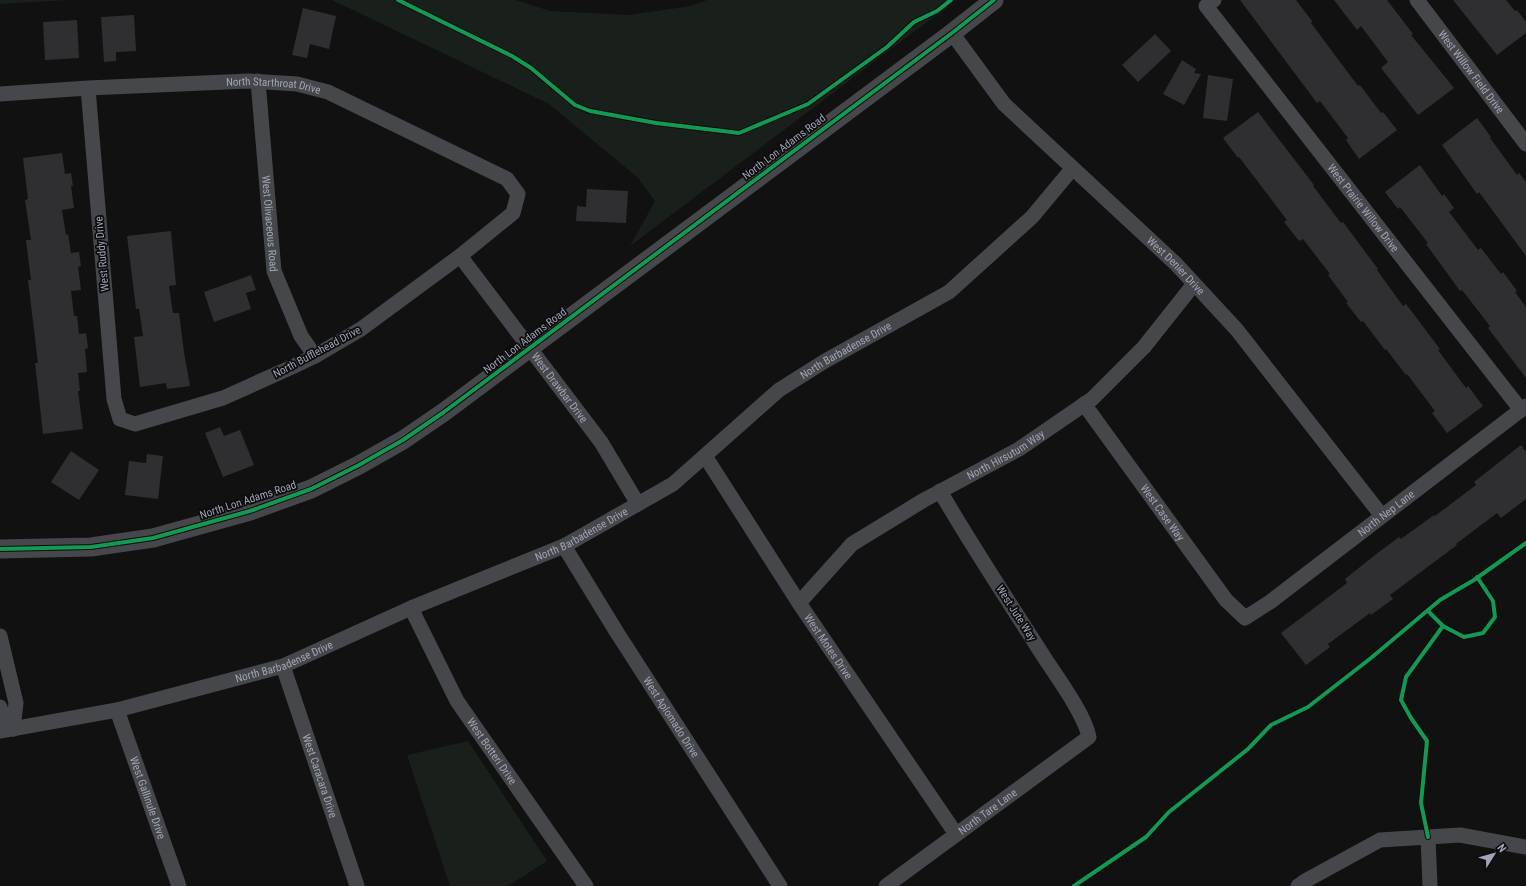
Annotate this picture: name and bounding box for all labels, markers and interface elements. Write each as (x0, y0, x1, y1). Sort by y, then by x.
street label: West Willow Field Drive (1436, 28, 1507, 116)
street label: North Starthroat Drive (226, 74, 322, 96)
street label: North Lon Adams Road (740, 112, 828, 182)
street label: West Prairie Willow Drive (1325, 161, 1402, 254)
street label: West Olivaceous Road (259, 175, 281, 272)
street label: West Ruddy Drive (92, 216, 112, 292)
street label: West Denier Drive (1144, 234, 1207, 297)
street label: North Lon Adams Road (481, 306, 569, 376)
street label: North Barbadense Drive (798, 319, 894, 382)
street label: North Bufflehead Drive (271, 323, 363, 381)
street label: West Drawbar Drive (529, 350, 590, 425)
street label: North Hirsutum Way (965, 427, 1047, 482)
street label: North Lon Adams Road (198, 478, 298, 522)
street label: West Case Way (1138, 482, 1188, 544)
street label: North Nep Lane (1355, 487, 1417, 539)
street label: North Barbadense Drive (533, 505, 630, 564)
street label: West Jute Way (993, 583, 1039, 644)
street label: West Motes Drive (802, 611, 855, 682)
street label: North Barbadense Drive (234, 638, 335, 685)
street label: West Aplomado Drive (641, 674, 702, 760)
street label: West Botteri Drive (464, 716, 520, 787)
street label: West Caracara Drive (300, 732, 340, 819)
street label: West Gallinule Drive (127, 755, 168, 841)
street label: North Tare Lane (956, 786, 1019, 837)
north arrow (1474, 834, 1514, 874)
text: N (1494, 842, 1509, 855)

